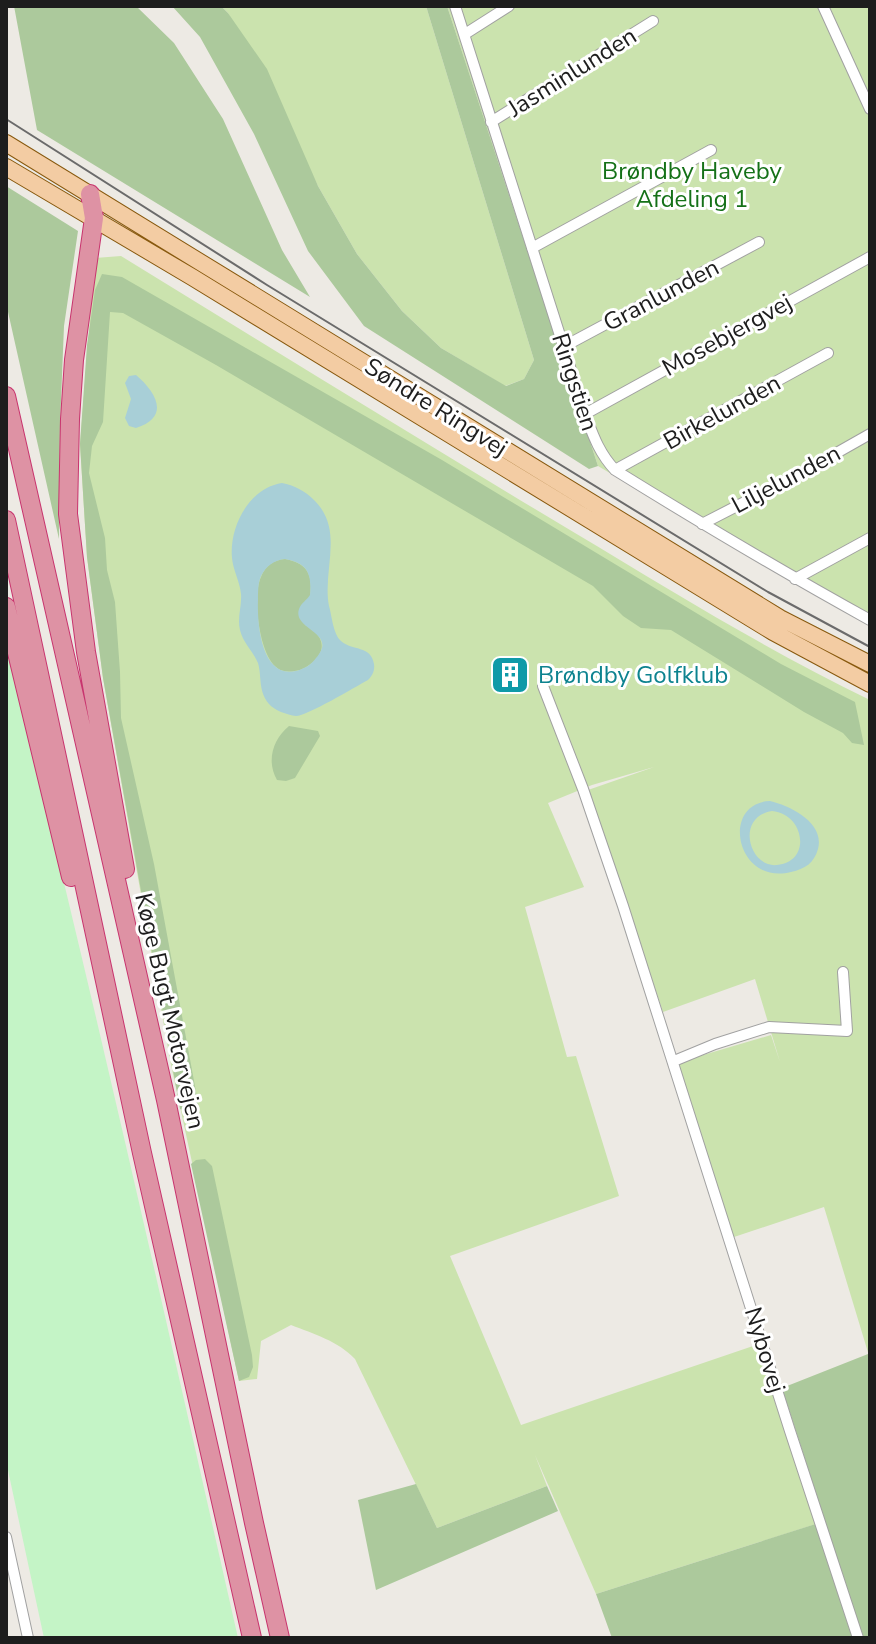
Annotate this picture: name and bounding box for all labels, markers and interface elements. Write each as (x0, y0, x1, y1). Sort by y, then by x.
street label: Jasminlunden (501, 20, 643, 125)
park label: Brøndby Haveby Afdeling 1 (602, 155, 783, 215)
street label: Granlunden (597, 251, 725, 339)
street label: Mosebjergvej (656, 286, 798, 384)
street label: Ringstien (544, 329, 606, 435)
street label: Søndre Ringvej (358, 350, 514, 464)
street label: Birkelunden (658, 367, 786, 457)
street label: Liljelunden (726, 437, 846, 521)
building icon: Brøndby Golfklub (489, 654, 531, 696)
place label: Brøndby Golfklub (538, 659, 728, 691)
street label: Køge Bugt Motorvejen (127, 890, 213, 1132)
street label: Nybovej (737, 1303, 793, 1397)

